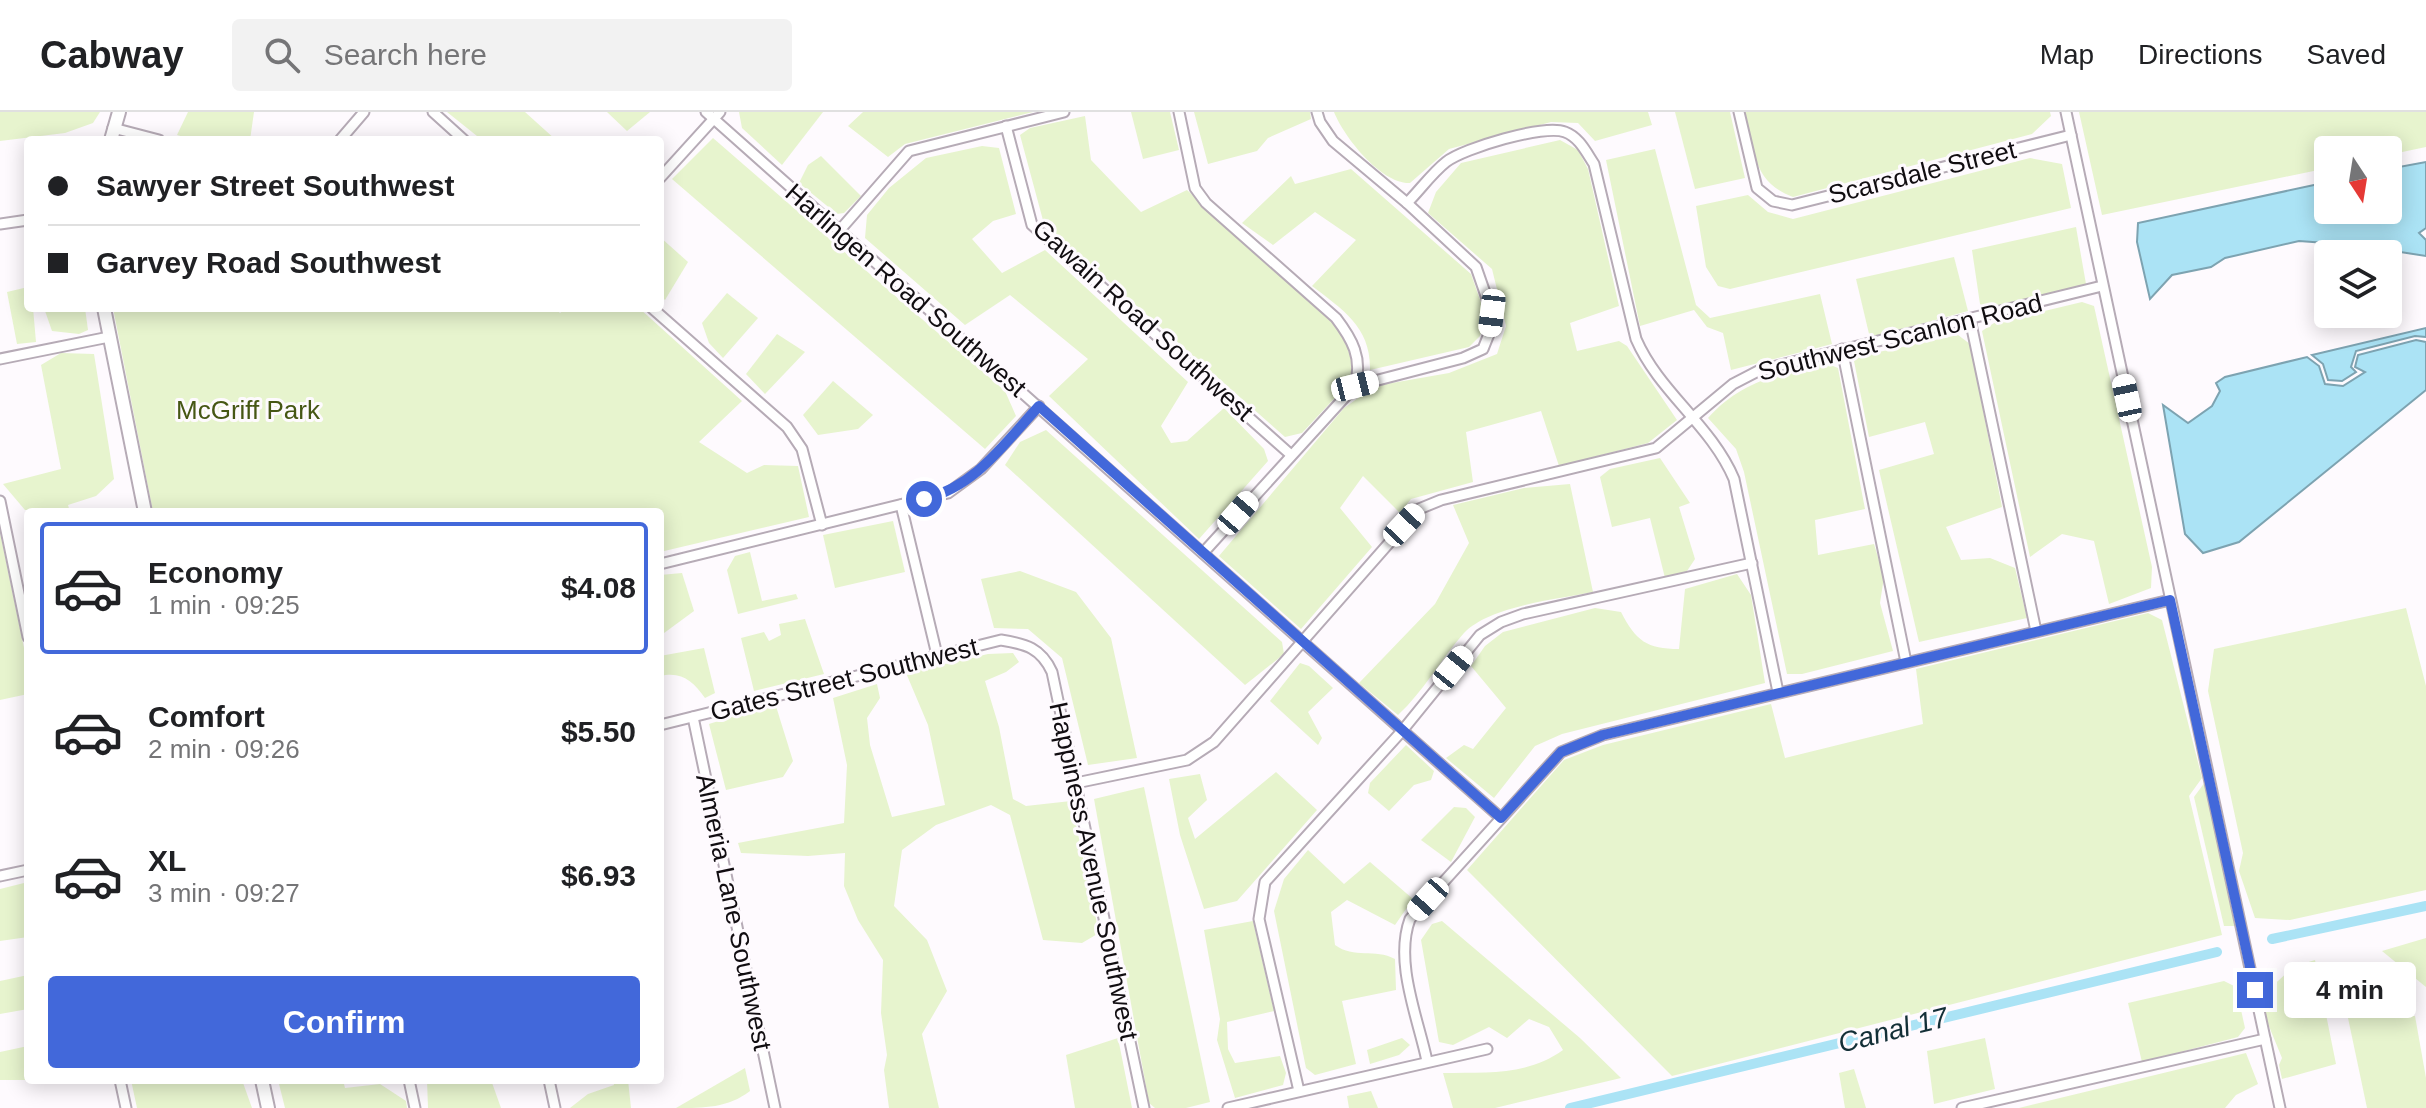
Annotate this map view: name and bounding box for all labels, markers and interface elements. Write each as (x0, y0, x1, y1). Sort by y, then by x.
search box (232, 19, 792, 91)
icon: search (260, 33, 304, 77)
text: Cabway (40, 34, 184, 76)
text: Search here (324, 38, 487, 71)
text: Map (2040, 39, 2094, 70)
text: Directions (2138, 39, 2263, 70)
text: Saved (2307, 39, 2386, 70)
street label: Scarsdale Street (1825, 134, 2020, 210)
north arrow (2314, 136, 2402, 224)
map controls (2314, 136, 2402, 328)
text: Sawyer Street Southwest (96, 169, 454, 202)
street label: Harlingen Road Southwest (779, 177, 1033, 403)
street label: Gawain Road Southwest (1027, 213, 1260, 427)
button: layers (2314, 240, 2402, 328)
text: Garvey Road Southwest (96, 246, 441, 279)
street label: Southwest Scanlon Road (1755, 287, 2045, 387)
car (1477, 288, 1507, 338)
car (1329, 369, 1381, 403)
car (2110, 372, 2144, 424)
park label: McGriff Park (176, 395, 321, 425)
route start (906, 481, 942, 517)
car (1213, 487, 1263, 539)
car (1379, 499, 1429, 551)
icon: car (52, 552, 124, 624)
text: Economy (148, 556, 283, 589)
text: $4.08 (561, 571, 636, 604)
text: 1 min · 09:25 (148, 590, 300, 620)
street label: Gates Street Southwest (707, 631, 982, 727)
car (1429, 642, 1477, 694)
icon: car (52, 696, 124, 768)
street label: Happiness Avenue Southwest (1043, 699, 1145, 1044)
text: Comfort (148, 700, 265, 733)
text: $5.50 (561, 715, 636, 748)
text: 2 min · 09:26 (148, 734, 300, 764)
street label: Almeria Lane Southwest (690, 771, 778, 1054)
icon: car (52, 840, 124, 912)
text: XL (148, 844, 186, 877)
text: $6.93 (561, 859, 636, 892)
car (1403, 873, 1453, 925)
text: 3 min · 09:27 (148, 878, 300, 908)
callout: 4 min (2283, 962, 2415, 1018)
route end (2237, 972, 2273, 1008)
text: 4 min (2316, 975, 2384, 1005)
button: Confirm (48, 976, 640, 1068)
water label: Canal 17 (1835, 1001, 1953, 1059)

